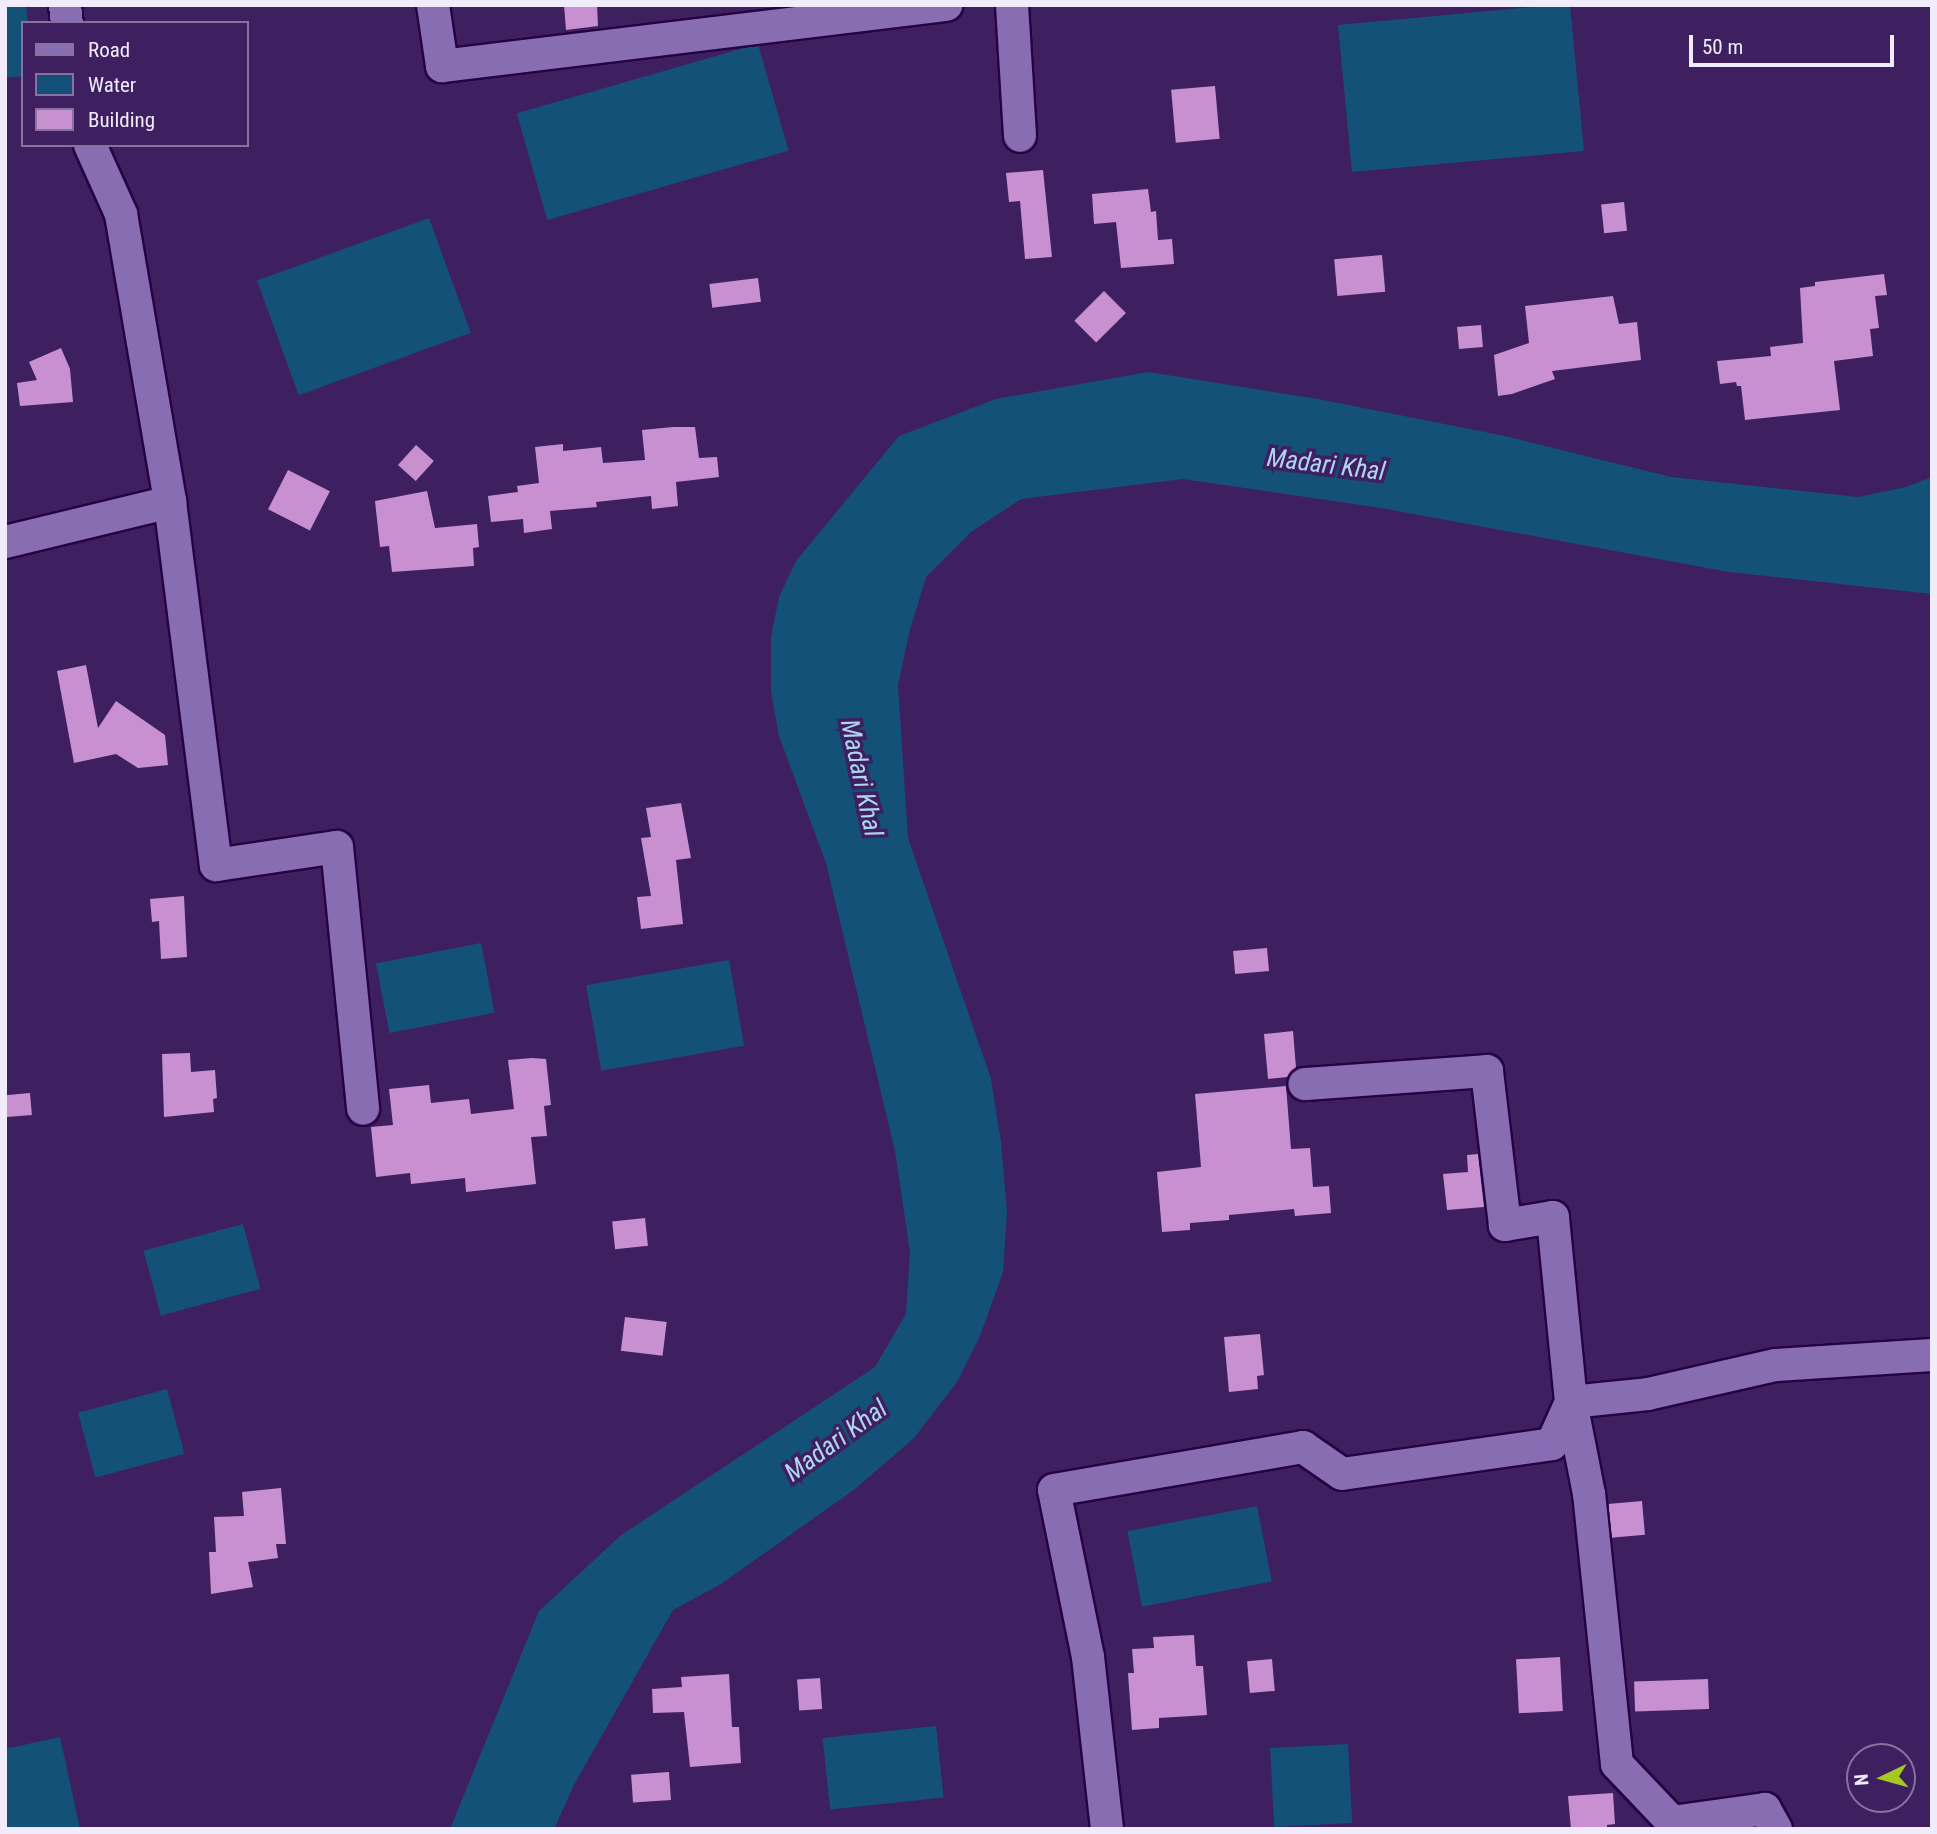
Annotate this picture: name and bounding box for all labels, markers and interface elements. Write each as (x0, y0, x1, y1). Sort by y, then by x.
legend (21, 21, 248, 147)
scale bar (1692, 21, 1897, 65)
text: 50 m (1702, 35, 1743, 59)
text: Road (88, 38, 130, 62)
text: Water (88, 73, 136, 97)
text: Building (88, 108, 155, 132)
water label: Madari Khal (1265, 442, 1387, 488)
water label: Madari Khal (833, 717, 889, 839)
water label: Madari Khal (779, 1393, 893, 1489)
north arrow (1846, 1743, 1916, 1813)
text: N (1850, 1773, 1874, 1787)

